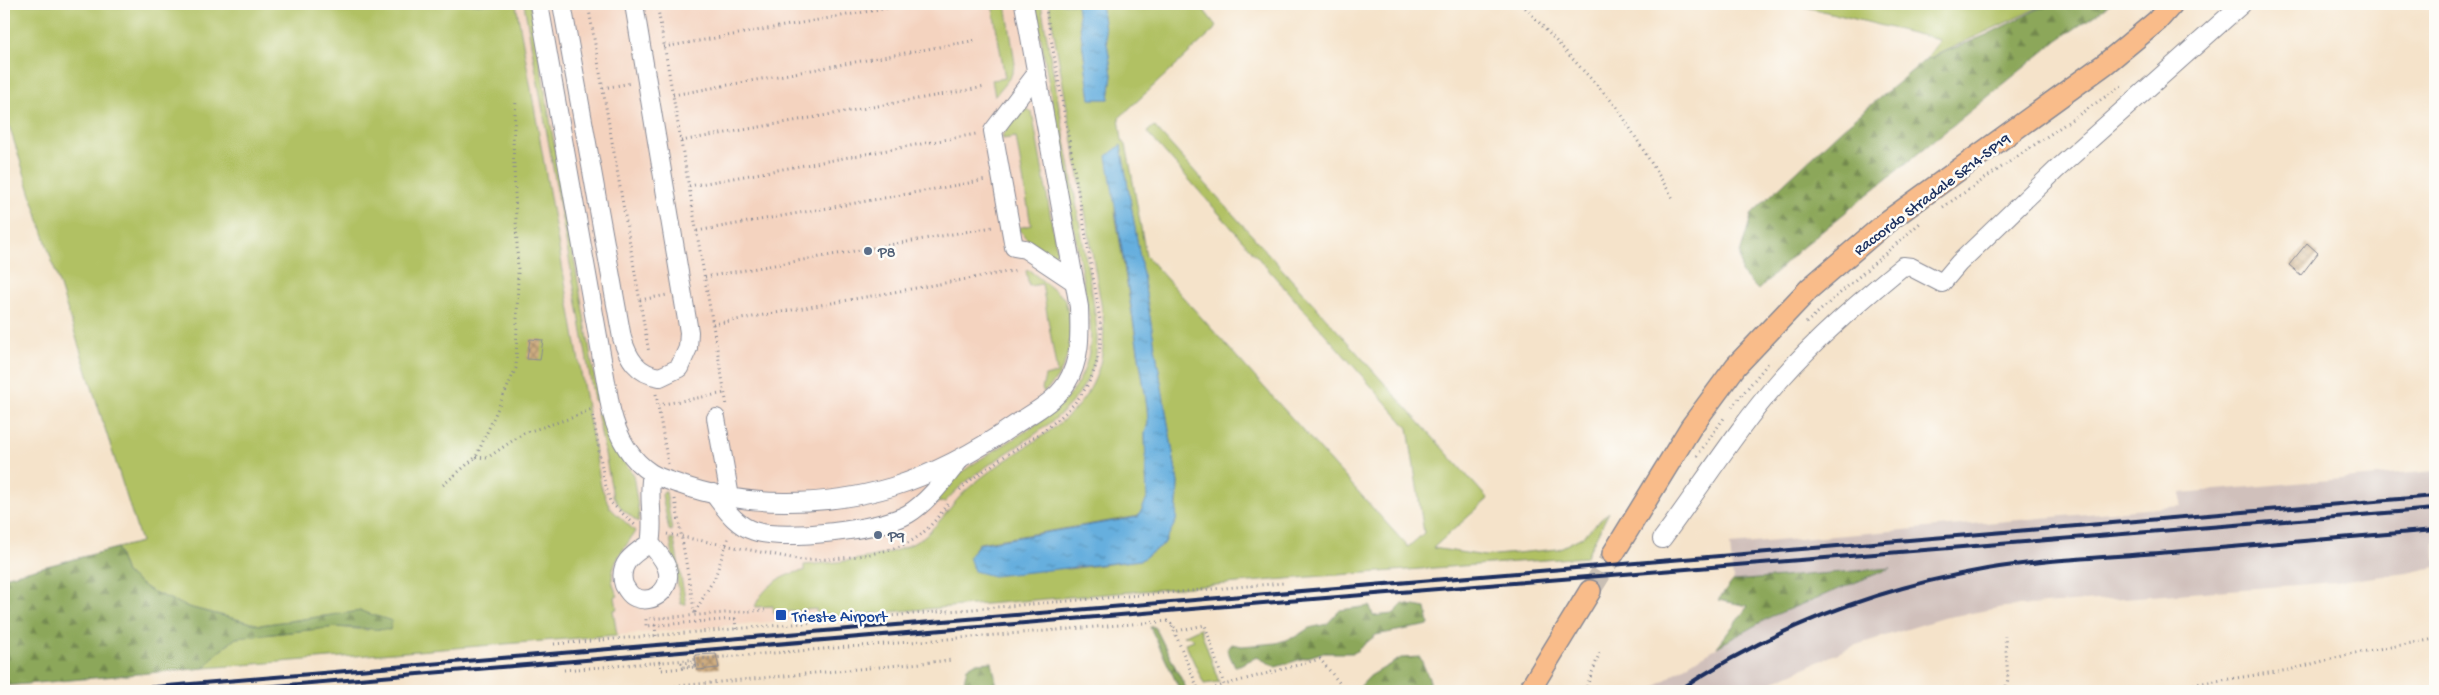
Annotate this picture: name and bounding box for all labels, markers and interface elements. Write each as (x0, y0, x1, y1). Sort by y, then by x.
street label: Raccordo Stradale SR14-SP19 (1851, 131, 2015, 261)
marker: P8 (862, 245, 874, 257)
place label: P8 (877, 245, 896, 264)
marker: P9 (872, 529, 884, 541)
place label: P9 (887, 529, 905, 548)
marker: Trieste Airport (774, 608, 788, 622)
place label: Trieste Airport (791, 609, 888, 628)

